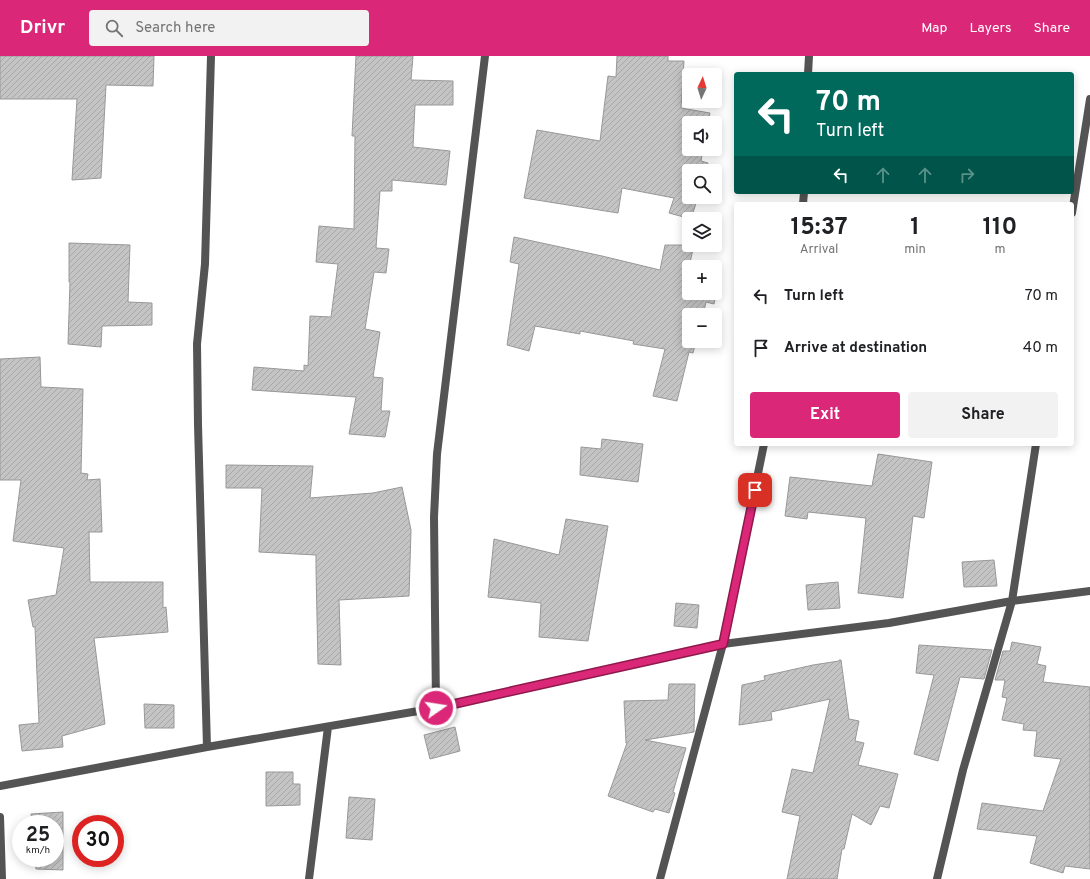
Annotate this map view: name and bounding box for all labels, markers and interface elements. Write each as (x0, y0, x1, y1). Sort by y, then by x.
search box (89, 10, 369, 46)
text: Drivr (20, 16, 65, 40)
icon: search (103, 17, 125, 39)
text: Search here (135, 19, 215, 38)
text: Map (921, 20, 947, 37)
text: Layers (969, 20, 1011, 37)
text: Share (1033, 20, 1070, 37)
north arrow (682, 68, 722, 108)
map controls (682, 68, 722, 348)
text: 70 m (816, 85, 881, 121)
icon: left (750, 88, 802, 140)
button: sound (682, 116, 722, 156)
text: Turn left (816, 120, 884, 143)
button: search (682, 164, 722, 204)
icon: left (830, 164, 852, 186)
icon: ahead (872, 164, 894, 186)
icon: ahead (914, 164, 936, 186)
icon: right (956, 164, 978, 186)
button: layers (682, 212, 722, 252)
text: 15:37 (791, 213, 848, 243)
text: 1 (910, 213, 920, 243)
text: 110 (982, 213, 1017, 243)
text: Arrival (800, 242, 838, 258)
text: min (904, 242, 926, 258)
text: m (994, 242, 1005, 258)
button: + (682, 260, 722, 300)
icon: left (750, 285, 772, 307)
text: Turn left (784, 287, 844, 306)
text: 70 m (1025, 287, 1058, 306)
button: − (682, 308, 722, 348)
icon: arrive (750, 337, 772, 359)
text: Arrive at destination (784, 339, 927, 358)
text: 40 m (1023, 339, 1058, 358)
button: Exit (750, 392, 900, 438)
button: Share (908, 392, 1058, 438)
pin (738, 473, 772, 507)
icon: arrive (744, 479, 766, 501)
position arrow (415, 687, 457, 729)
speed limit sign: 30 (72, 815, 124, 867)
text: 25 (26, 823, 50, 849)
text: km/h (26, 844, 50, 857)

